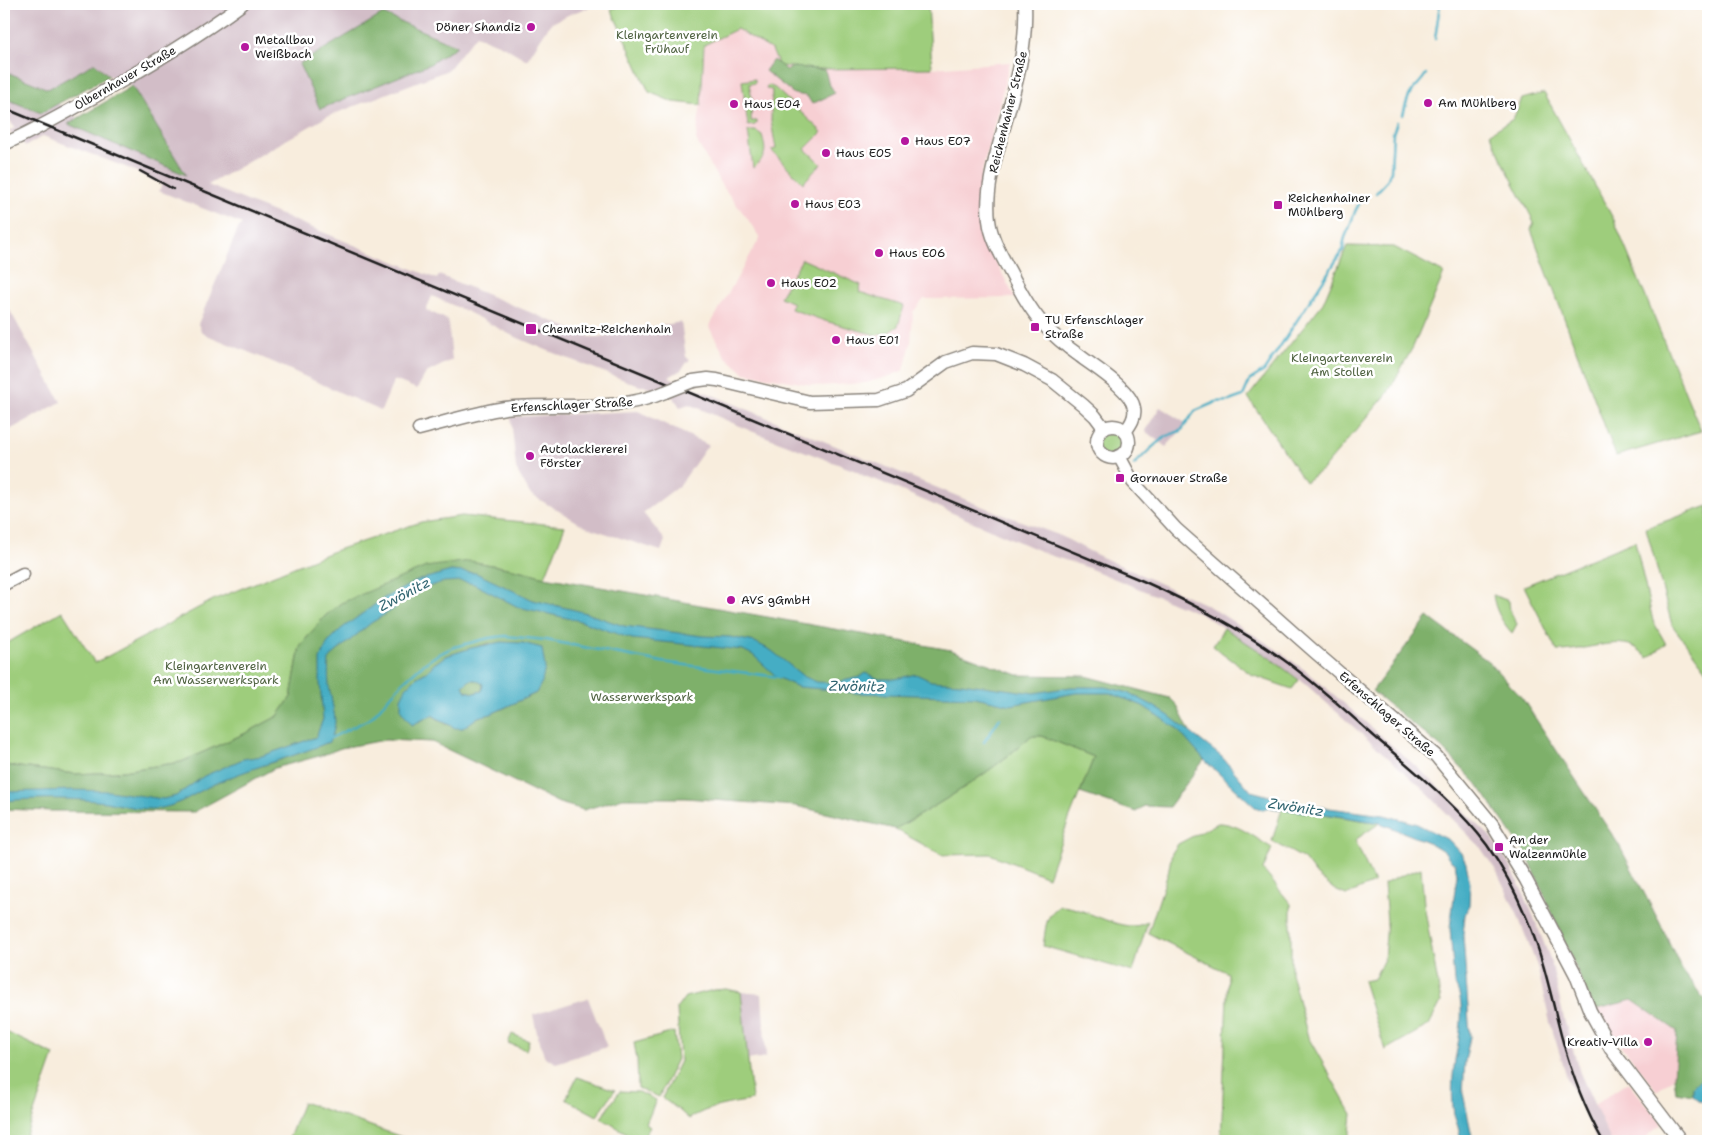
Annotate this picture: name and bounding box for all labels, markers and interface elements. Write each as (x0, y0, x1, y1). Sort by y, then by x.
place label: Döner Shandiz (436, 19, 521, 35)
marker: Döner Shandiz (525, 21, 537, 33)
park label: Kleingartenverein Frühauf (616, 27, 718, 57)
place label: Metallbau Weißbach (255, 32, 314, 62)
marker: Metallbau Weißbach (239, 41, 251, 53)
street label: Olbernhauer Straße (71, 42, 179, 114)
street label: Reichenhainer Straße (985, 49, 1031, 175)
place label: Am Mühlberg (1438, 95, 1517, 111)
place label: Haus E04 (744, 96, 800, 112)
marker: Am Mühlberg (1422, 97, 1434, 109)
marker: Haus E04 (728, 98, 740, 110)
place label: Haus E07 (915, 133, 971, 149)
marker: Haus E07 (899, 135, 911, 147)
place label: Haus E05 (836, 145, 891, 161)
marker: Haus E05 (820, 147, 832, 159)
place label: Reichenhainer Mühlberg (1288, 190, 1371, 220)
place label: Haus E03 (805, 196, 861, 212)
marker: Haus E03 (789, 198, 801, 210)
marker: Reichenhainer Mühlberg (1272, 199, 1284, 211)
place label: Haus E06 (889, 245, 945, 261)
marker: Haus E06 (873, 247, 885, 259)
place label: Haus E02 (781, 275, 837, 291)
marker: Haus E02 (765, 277, 777, 289)
place label: TU Erfenschlager Straße (1045, 312, 1144, 342)
place label: Chemnitz-Reichenhain (542, 321, 671, 337)
marker: TU Erfenschlager Straße (1029, 321, 1041, 333)
marker: Chemnitz-Reichenhain (524, 322, 538, 336)
place label: Haus E01 (846, 332, 899, 348)
marker: Haus E01 (830, 334, 842, 346)
park label: Kleingartenverein Am Stollen (1291, 350, 1393, 380)
street label: Erfenschlager Straße (510, 394, 634, 416)
place label: Autolackiererei Förster (540, 441, 627, 471)
marker: Autolackiererei Förster (524, 450, 536, 462)
place label: Gornauer Straße (1130, 470, 1228, 486)
marker: Gornauer Straße (1114, 472, 1126, 484)
water label: Zwönitz (375, 573, 433, 615)
place label: AVS gGmbH (741, 592, 810, 608)
marker: AVS gGmbH (725, 594, 737, 606)
park label: Kleingartenverein Am Wasserwerkspark (153, 658, 279, 688)
street label: Erfenschlager Straße (1336, 668, 1439, 760)
water label: Zwönitz (829, 677, 885, 695)
park label: Wasserwerkspark (591, 689, 693, 705)
water label: Zwönitz (1267, 794, 1325, 820)
place label: An der Walzenmühle (1509, 832, 1587, 862)
marker: An der Walzenmühle (1493, 841, 1505, 853)
place label: Kreativ-Villa (1567, 1034, 1639, 1050)
marker: Kreativ-Villa (1642, 1036, 1654, 1048)

